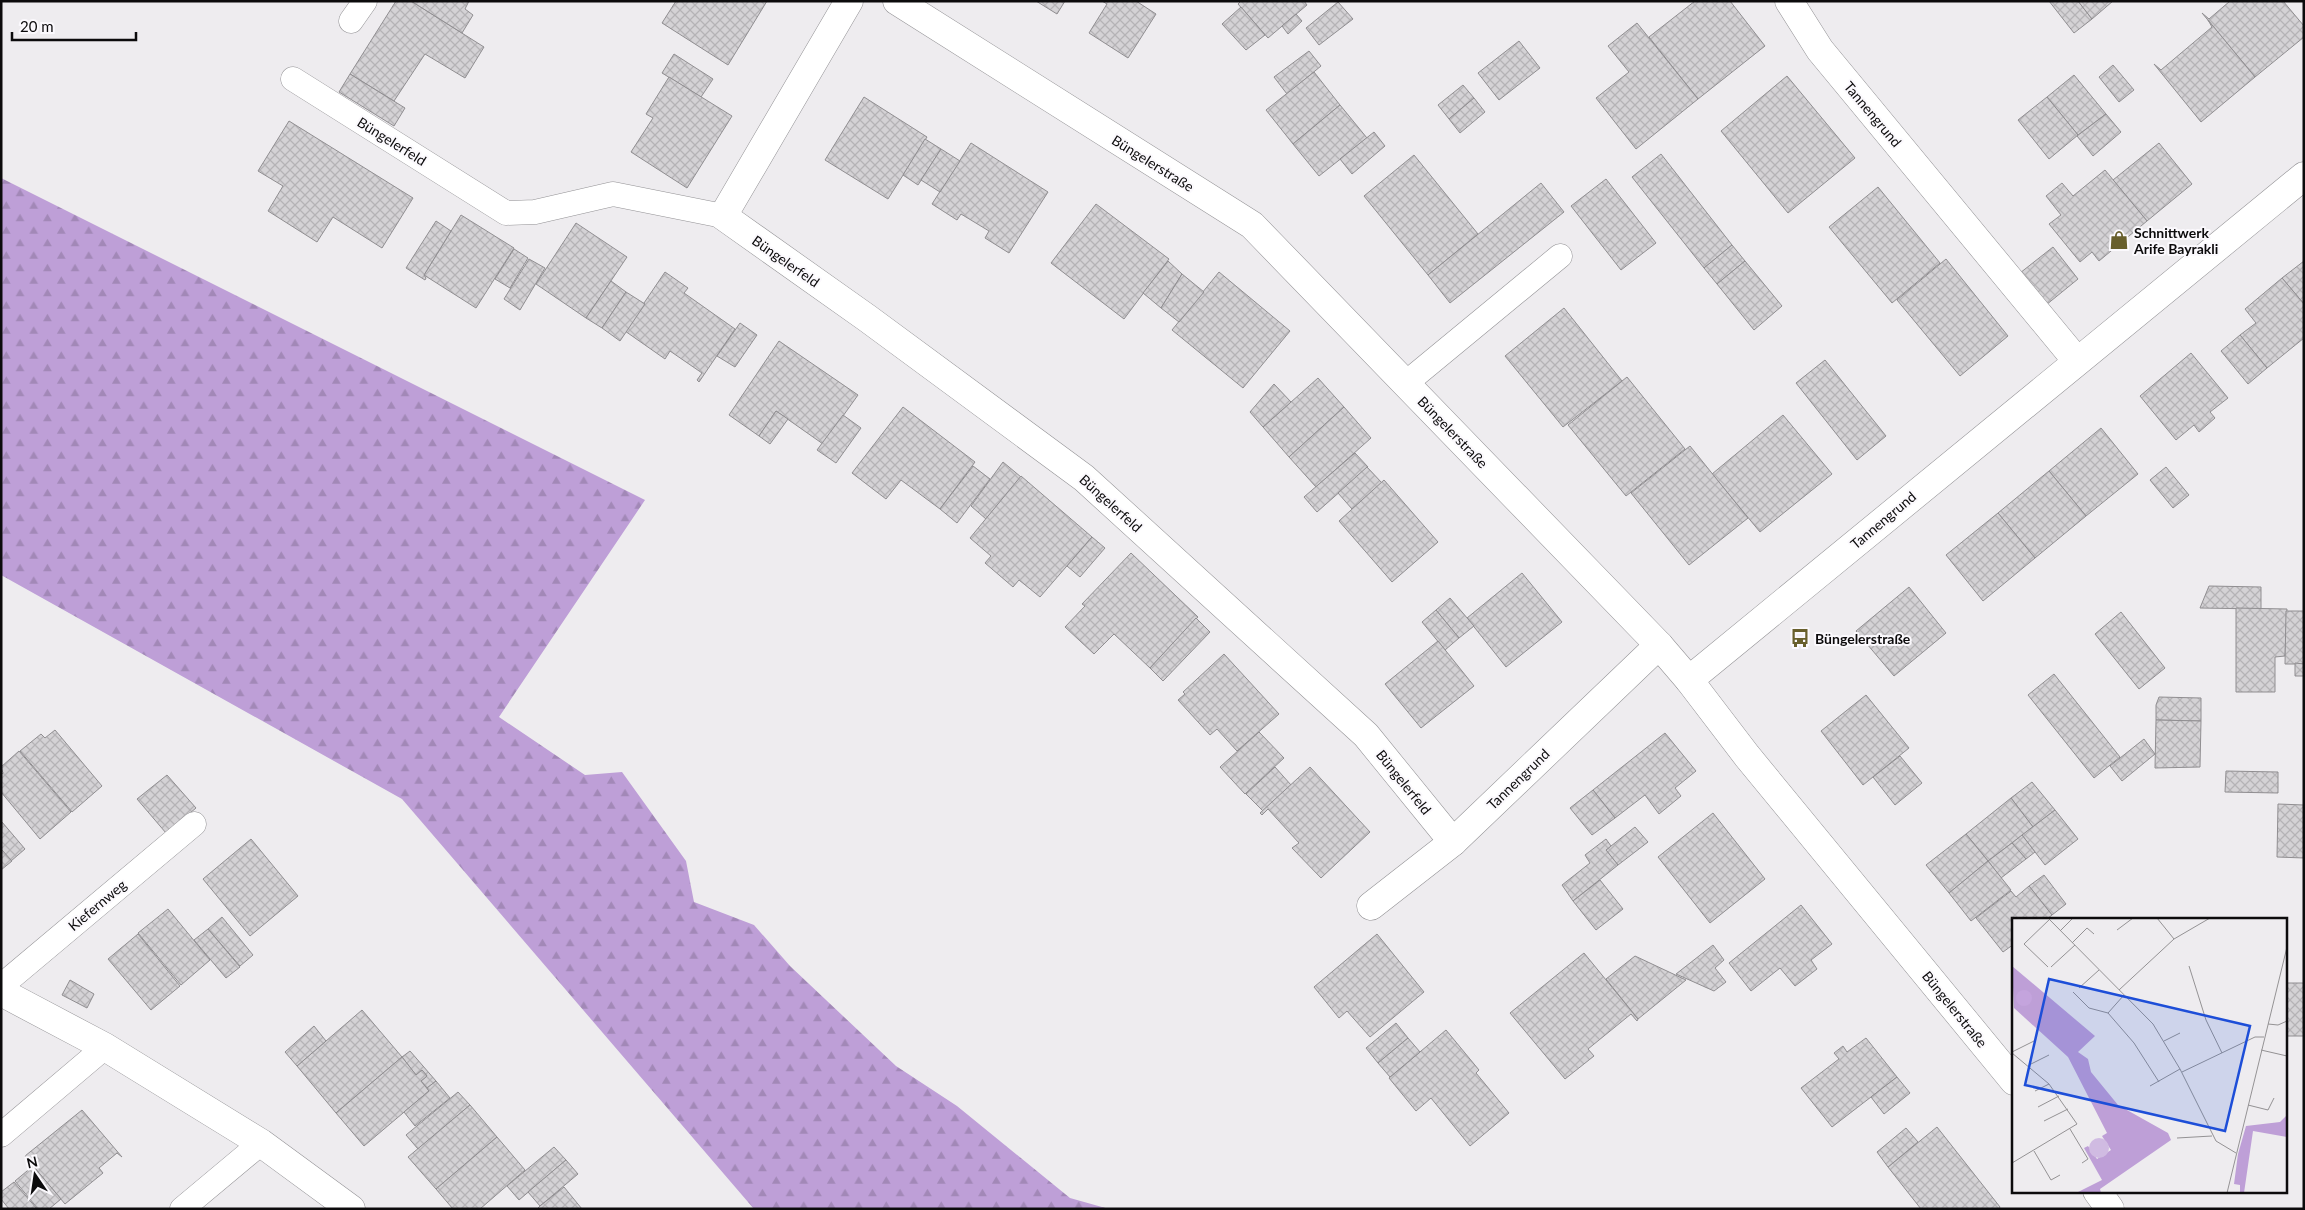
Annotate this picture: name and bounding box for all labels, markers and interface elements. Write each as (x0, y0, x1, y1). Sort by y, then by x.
scale bar (12, 10, 136, 42)
text: 20 m (20, 17, 54, 35)
street label: Tannengrund (1841, 78, 1905, 150)
street label: Büngelerfeld (354, 113, 430, 169)
street label: Büngelerstraße (1109, 131, 1197, 195)
place label: Schnittwerk Arife Bayrakli (2133, 224, 2218, 257)
shop icon: Schnittwerk Arife Bayrakli (2108, 229, 2130, 251)
street label: Büngelerfeld (749, 232, 823, 290)
street label: Büngelerstraße (1414, 393, 1492, 471)
street label: Büngelerfeld (1076, 471, 1146, 535)
street label: Tannengrund (1847, 488, 1919, 552)
bus stop icon: Büngelerstraße (1789, 627, 1811, 649)
place label: Büngelerstraße (1815, 630, 1911, 647)
street label: Tannengrund (1483, 745, 1553, 813)
street label: Büngelerfeld (1373, 746, 1435, 818)
street label: Kiefernweg (65, 876, 129, 934)
inset map (2012, 918, 2288, 1192)
street label: Büngelerstraße (1919, 967, 1991, 1051)
north arrow (10, 1150, 60, 1200)
text: N (25, 1152, 39, 1171)

